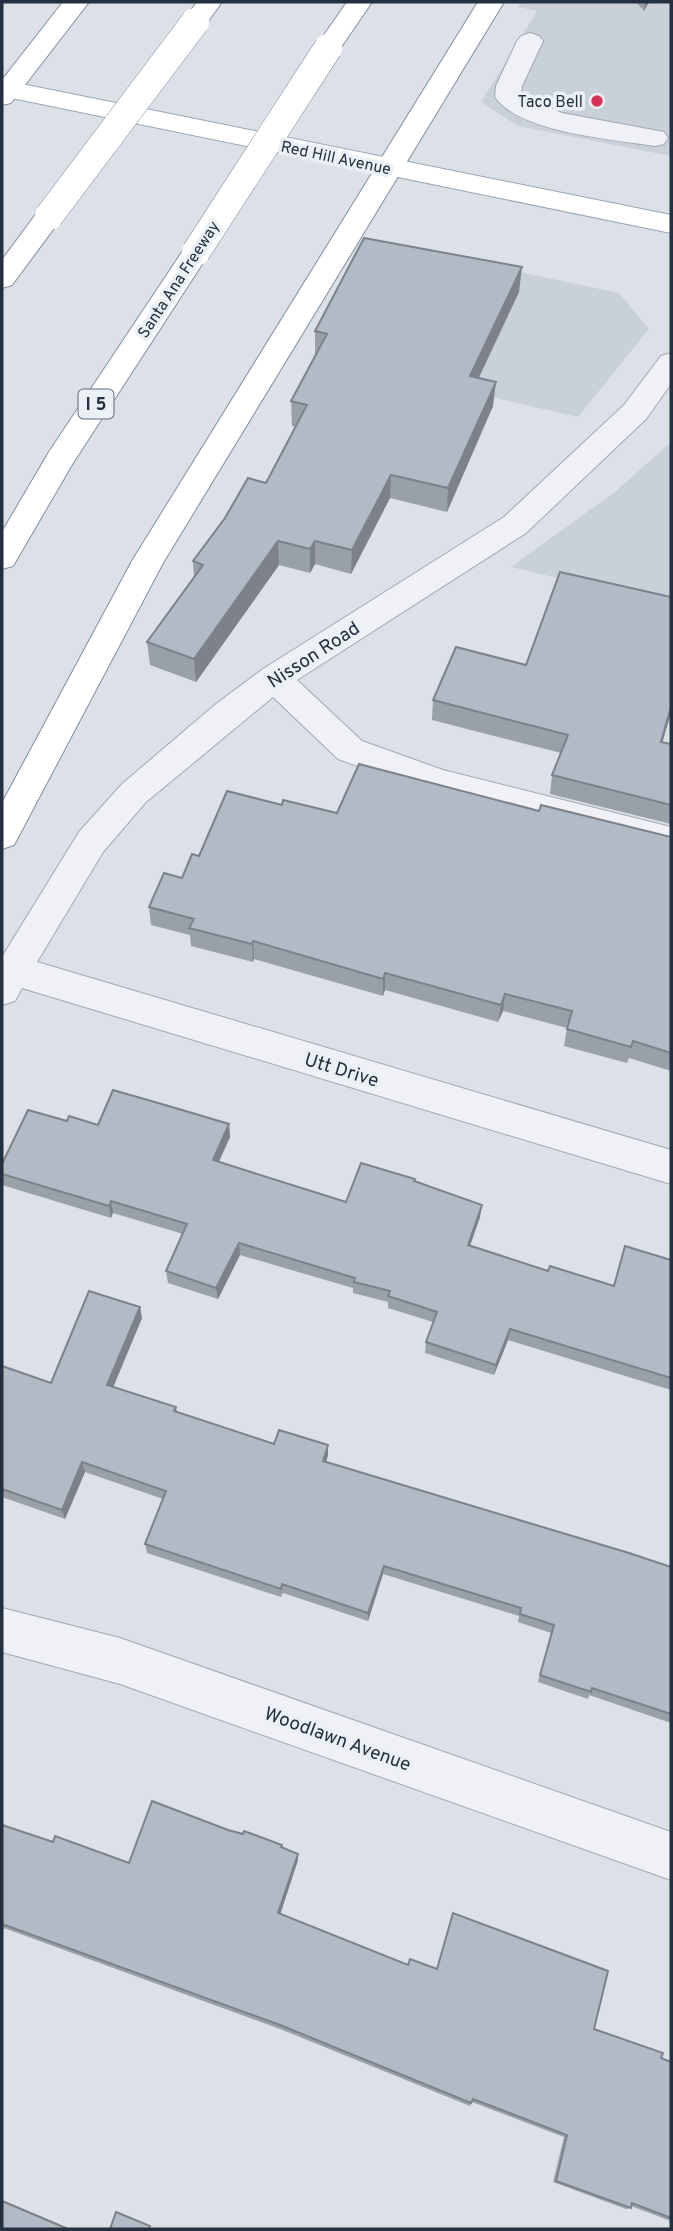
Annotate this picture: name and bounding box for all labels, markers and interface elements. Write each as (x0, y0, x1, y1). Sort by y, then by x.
place label: Taco Bell (518, 93, 583, 113)
marker: Taco Bell (589, 93, 605, 109)
street label: Red Hill Avenue (279, 138, 393, 180)
street label: Santa Ana Freeway (134, 218, 225, 342)
road number: I 5 (78, 390, 114, 418)
street label: Nisson Road (263, 617, 365, 694)
street label: Utt Drive (301, 1048, 382, 1094)
street label: Woodlawn Avenue (261, 1702, 414, 1778)

